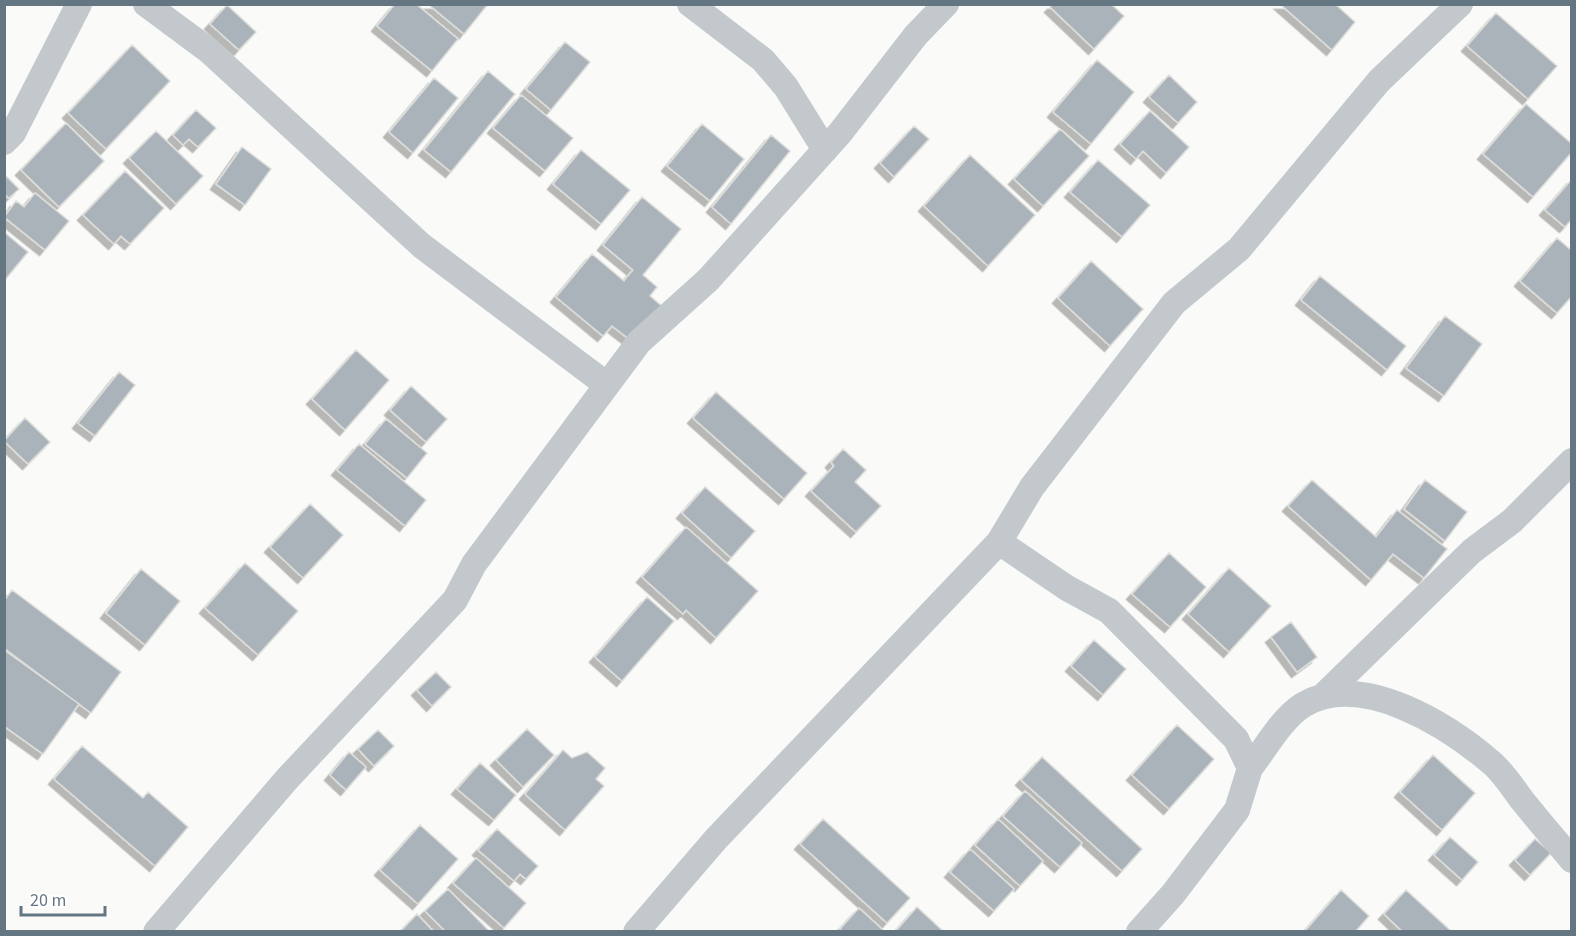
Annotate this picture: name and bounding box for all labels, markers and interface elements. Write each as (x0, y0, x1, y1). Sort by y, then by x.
scale bar (21, 879, 105, 917)
text: 20 m (30, 888, 66, 913)

